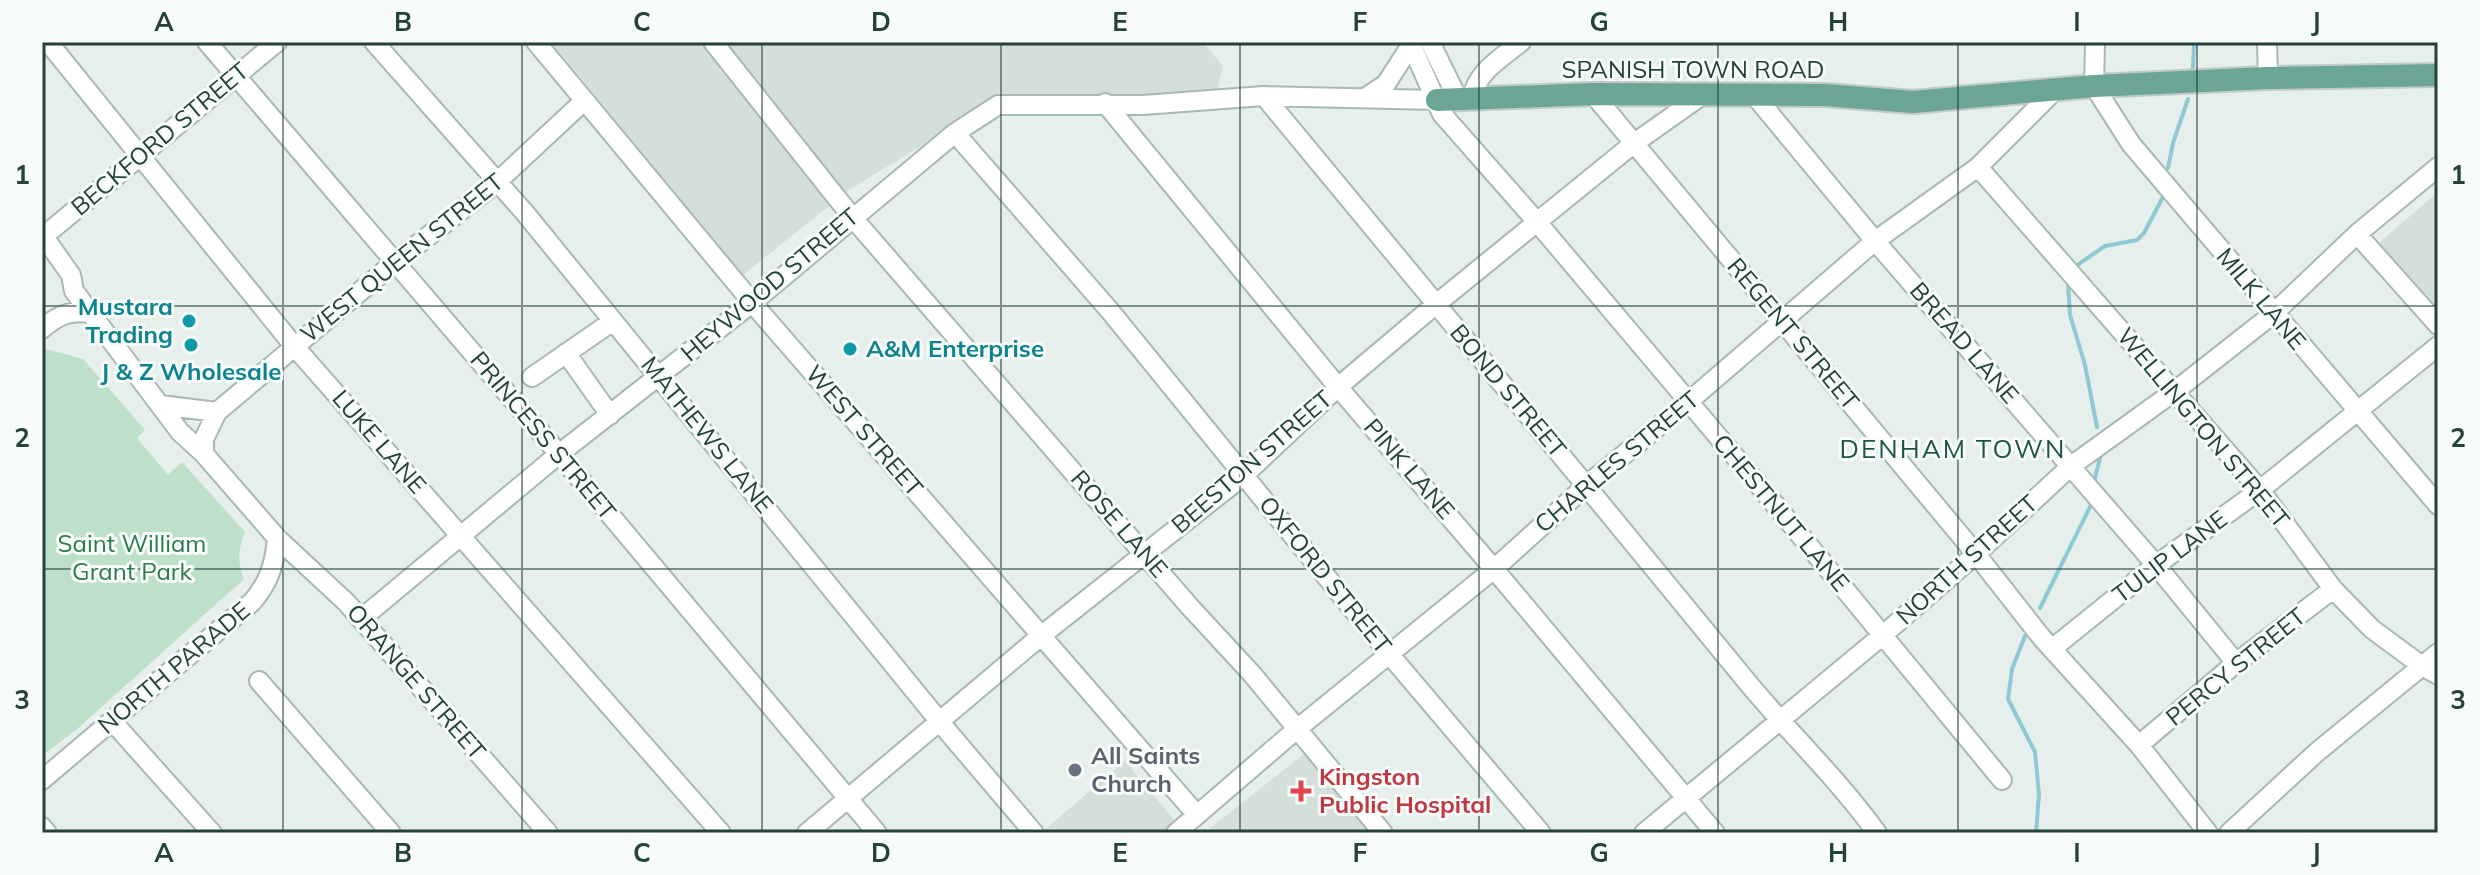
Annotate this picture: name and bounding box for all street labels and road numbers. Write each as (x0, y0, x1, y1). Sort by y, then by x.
street label: SPANISH TOWN ROAD (1562, 54, 1825, 84)
street label: BECKFORD STREET (64, 55, 255, 221)
street label: WEST QUEEN STREET (294, 166, 509, 348)
street label: HEYWOOD STREET (674, 201, 865, 367)
street label: MILK LANE (2211, 241, 2313, 355)
street label: REGENT STREET (1722, 251, 1866, 416)
street label: BREAD LANE (1904, 276, 2026, 409)
street label: BOND STREET (1444, 317, 1574, 464)
street label: WELLINGTON STREET (2111, 321, 2297, 534)
street label: PRINCESS STREET (464, 345, 623, 526)
street label: MATHEWS LANE (635, 350, 780, 519)
street label: WEST STREET (800, 359, 930, 502)
street label: LUKE LANE (326, 383, 433, 499)
street label: BEESTON STREET (1165, 383, 1338, 539)
street label: CHARLES STREET (1528, 383, 1705, 539)
street label: PINK LANE (1358, 412, 1462, 525)
street label: CHESTNUT LANE (1707, 428, 1856, 597)
street label: ROSE LANE (1065, 463, 1175, 583)
street label: NORTH STREET (1889, 488, 2044, 631)
street label: OXFORD STREET (1253, 490, 1399, 660)
street label: TULIP LANE (2106, 503, 2233, 609)
street label: NORTH PARADE (91, 595, 256, 740)
street label: ORANGE STREET (341, 597, 493, 766)
street label: PERCY STREET (2159, 600, 2312, 732)

